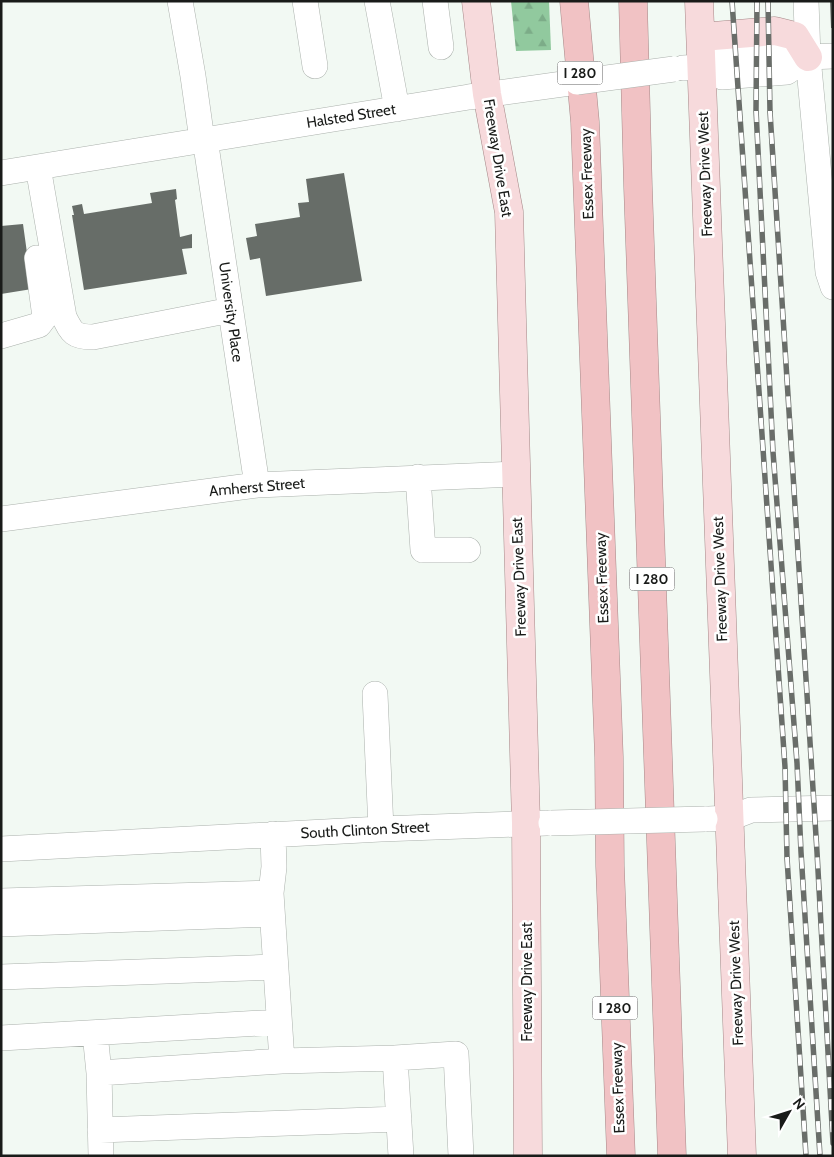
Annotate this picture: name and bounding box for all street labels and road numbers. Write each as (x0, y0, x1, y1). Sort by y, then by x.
road number: I 280 (558, 62, 602, 84)
street label: Freeway Drive East (480, 98, 516, 218)
street label: Halsted Street (305, 100, 397, 132)
street label: Freeway Drive West (694, 111, 716, 237)
street label: Essex Freeway (576, 128, 598, 220)
street label: University Place (215, 261, 247, 364)
street label: Amherst Street (208, 474, 306, 500)
street label: Freeway Drive West (709, 516, 731, 642)
street label: Freeway Drive East (508, 517, 530, 637)
street label: Essex Freeway (591, 532, 613, 624)
road number: I 280 (630, 568, 674, 590)
street label: South Clinton Street (300, 818, 430, 842)
street label: Freeway Drive West (725, 920, 747, 1046)
street label: Freeway Drive East (518, 922, 536, 1042)
road number: I 280 (592, 996, 638, 1020)
street label: Essex Freeway (607, 1042, 629, 1134)

